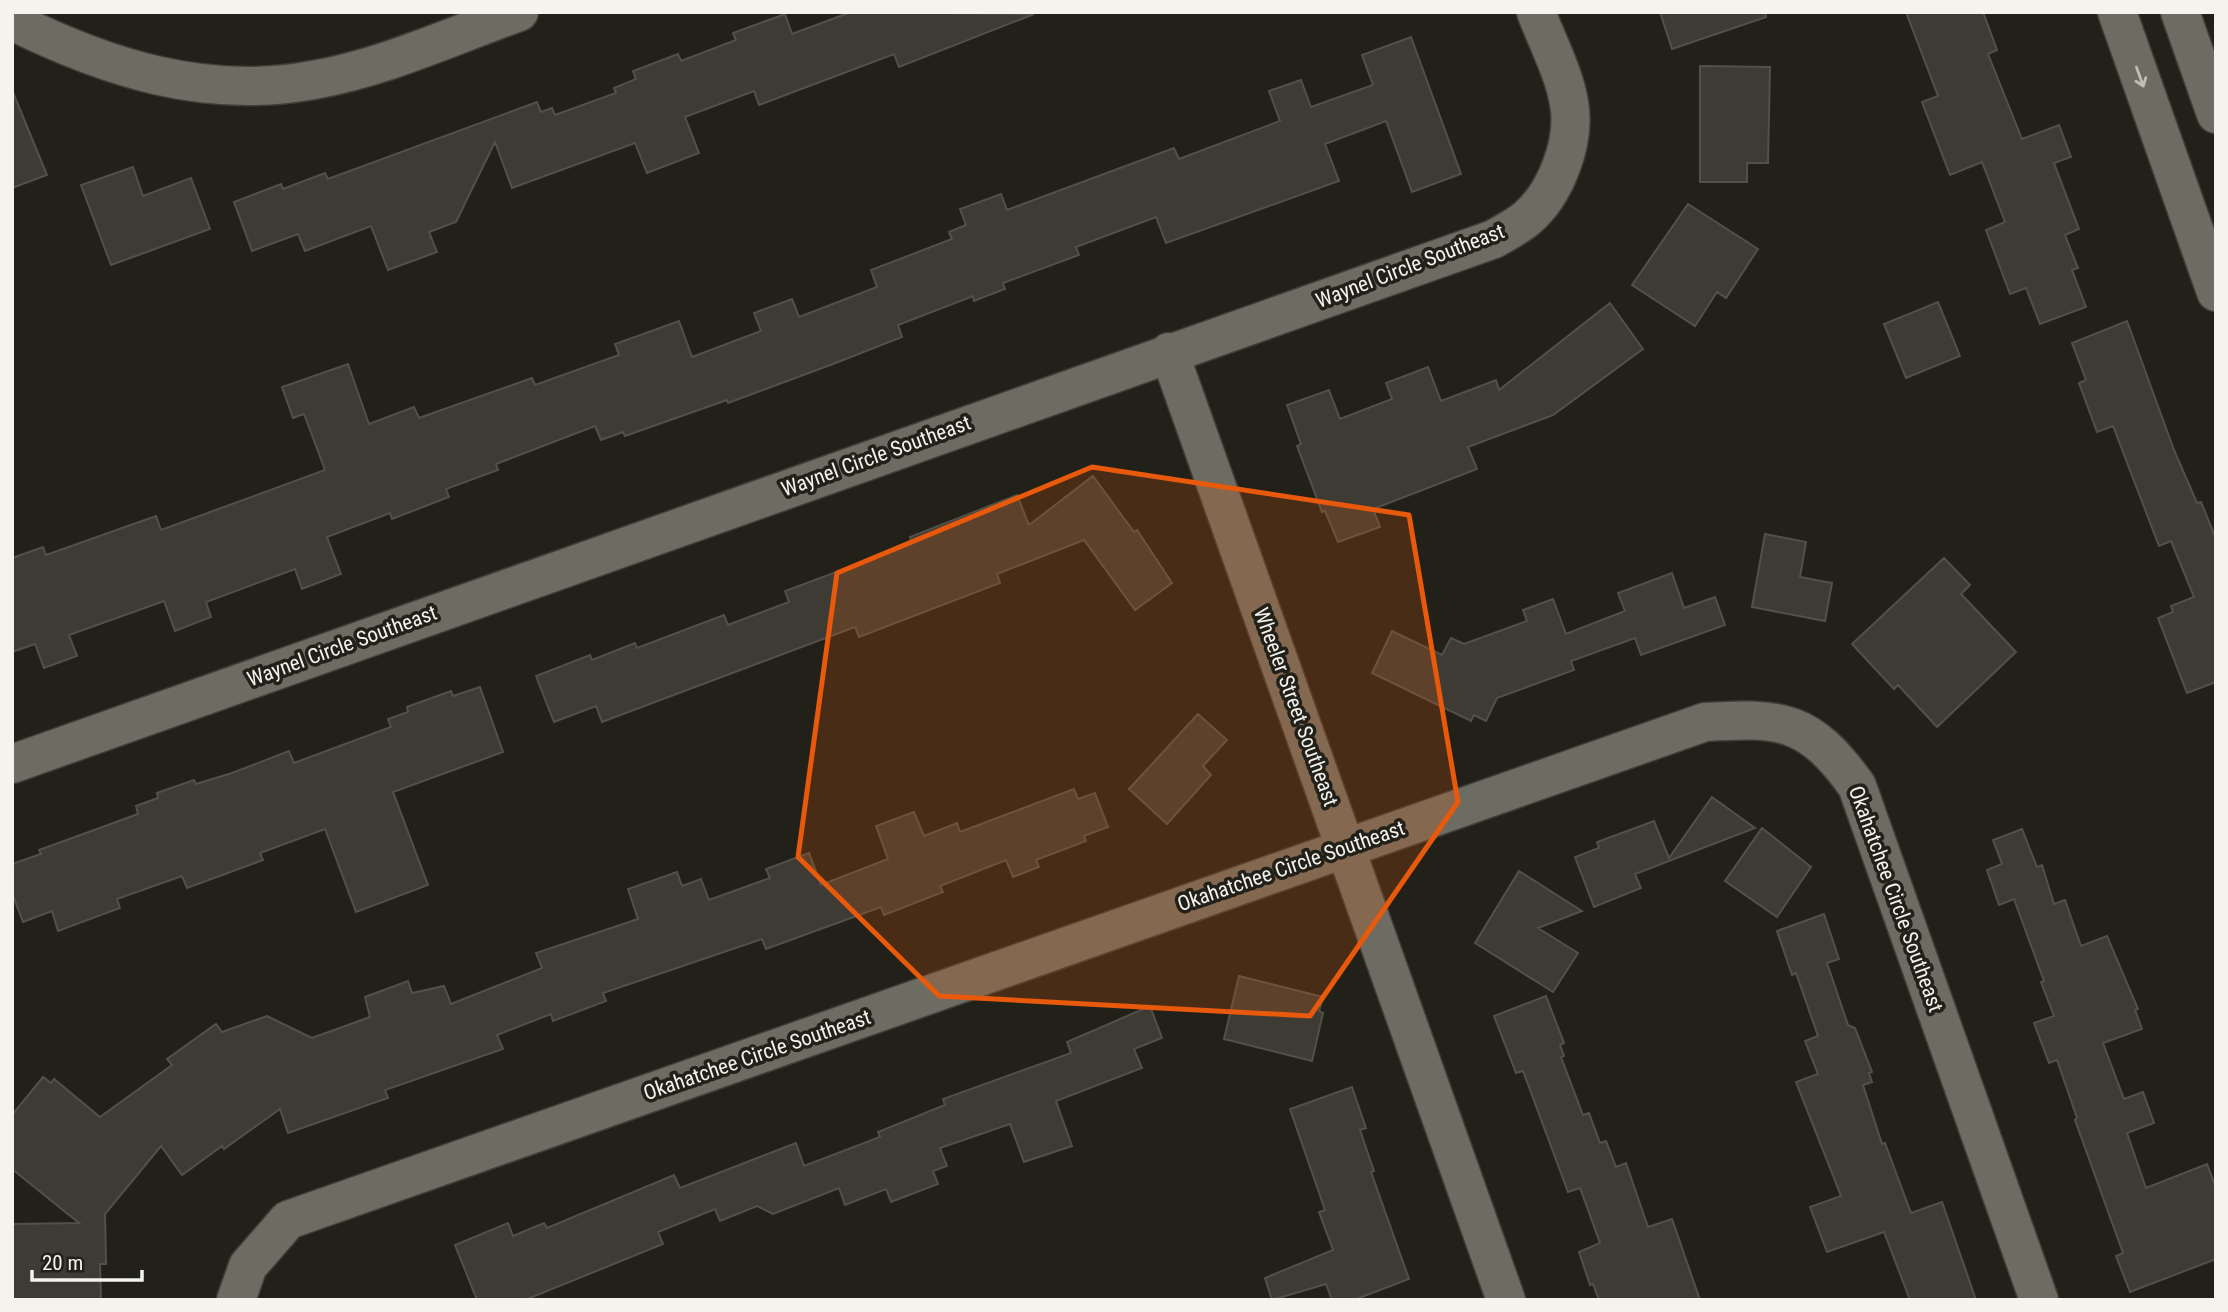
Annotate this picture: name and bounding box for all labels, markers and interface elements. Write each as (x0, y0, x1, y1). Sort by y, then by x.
one-way arrow (2134, 65, 2147, 87)
street label: Waynel Circle Southeast (1312, 219, 1508, 313)
street label: Waynel Circle Southeast (778, 411, 974, 501)
street label: Waynel Circle Southeast (244, 601, 440, 691)
street label: Wheeler Street Southeast (1249, 605, 1343, 809)
street label: Okahatchee Circle Southeast (1844, 783, 1948, 1015)
street label: Okahatchee Circle Southeast (1174, 816, 1408, 916)
street label: Okahatchee Circle Southeast (640, 1005, 874, 1105)
scale bar (32, 1238, 142, 1282)
text: 20 m (42, 1251, 83, 1275)

